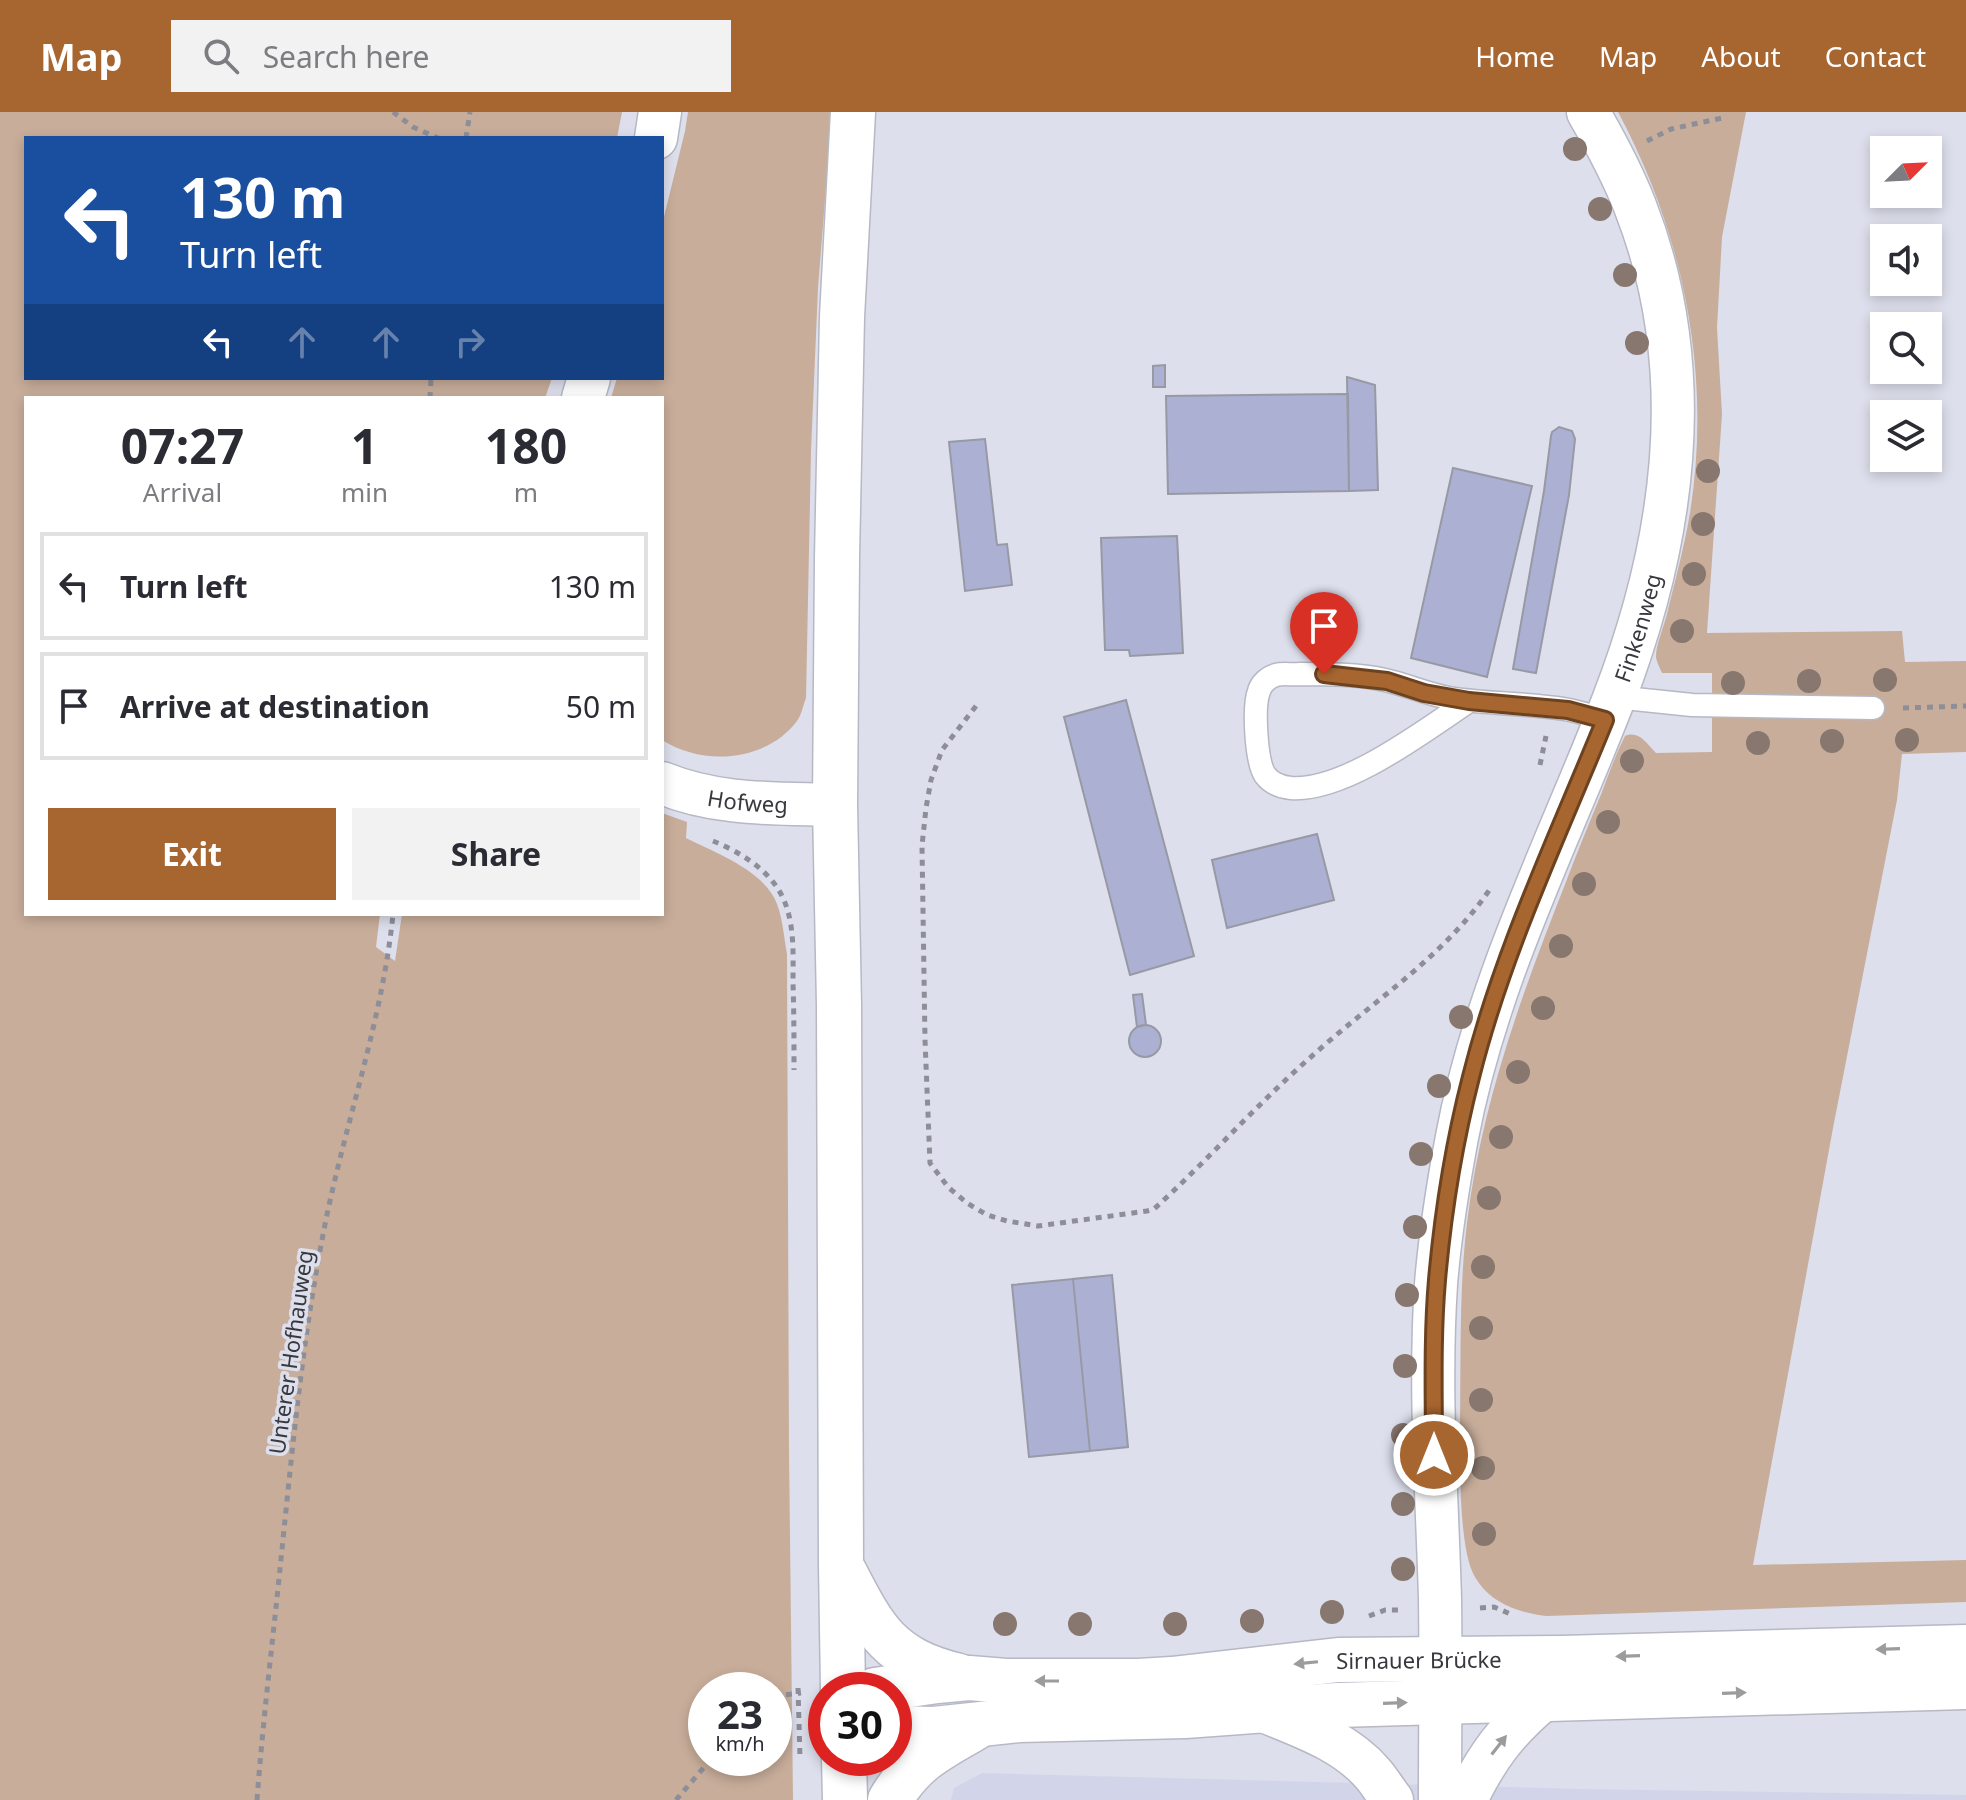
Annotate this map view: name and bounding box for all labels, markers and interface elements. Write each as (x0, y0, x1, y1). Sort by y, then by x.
search box (171, 20, 731, 92)
text: Map (40, 30, 123, 82)
icon: search (199, 34, 243, 78)
text: Search here (263, 36, 430, 77)
text: Home (1475, 37, 1555, 75)
text: Map (1599, 37, 1657, 75)
text: About (1701, 37, 1781, 75)
text: Contact (1825, 37, 1926, 75)
north arrow (1870, 136, 1942, 208)
map controls (1870, 136, 1942, 472)
text: 130 m (180, 158, 345, 234)
icon: left (48, 168, 152, 272)
button: sound (1870, 224, 1942, 296)
text: Turn left (180, 230, 322, 279)
button: search (1870, 312, 1942, 384)
icon: left (196, 320, 240, 364)
icon: ahead (280, 320, 324, 364)
icon: ahead (364, 320, 408, 364)
icon: right (448, 320, 492, 364)
button: layers (1870, 400, 1942, 472)
text: 07:27 (121, 413, 244, 478)
text: 1 (351, 413, 378, 478)
text: 180 (485, 413, 567, 478)
text: Arrival (143, 474, 222, 510)
text: min (341, 474, 388, 510)
text: m (514, 474, 538, 510)
icon: left (52, 564, 96, 608)
text: Turn left (120, 566, 248, 607)
text: 130 m (549, 566, 636, 607)
street label: Finkenweg (1606, 570, 1667, 686)
pin (1290, 592, 1358, 674)
icon: arrive (1302, 604, 1346, 648)
icon: arrive (52, 684, 96, 728)
text: Arrive at destination (120, 686, 430, 727)
text: 50 m (566, 686, 636, 727)
street label: Hofweg (705, 782, 788, 819)
button: Exit (48, 808, 336, 900)
button: Share (352, 808, 640, 900)
street label: Unterer Hofhauweg (261, 1248, 319, 1456)
position arrow (1392, 1413, 1476, 1497)
one-way arrow (1875, 1642, 1900, 1655)
street label: Sirnauer Brücke (1336, 1644, 1502, 1675)
one-way arrow (1615, 1650, 1640, 1663)
one-way arrow (1293, 1656, 1318, 1669)
speed limit sign: 30 (808, 1672, 912, 1776)
one-way arrow (1034, 1675, 1059, 1687)
text: 23 (717, 1686, 763, 1741)
one-way arrow (1722, 1687, 1747, 1699)
one-way arrow (1383, 1697, 1408, 1710)
text: km/h (715, 1730, 765, 1757)
one-way arrow (1490, 1734, 1506, 1755)

